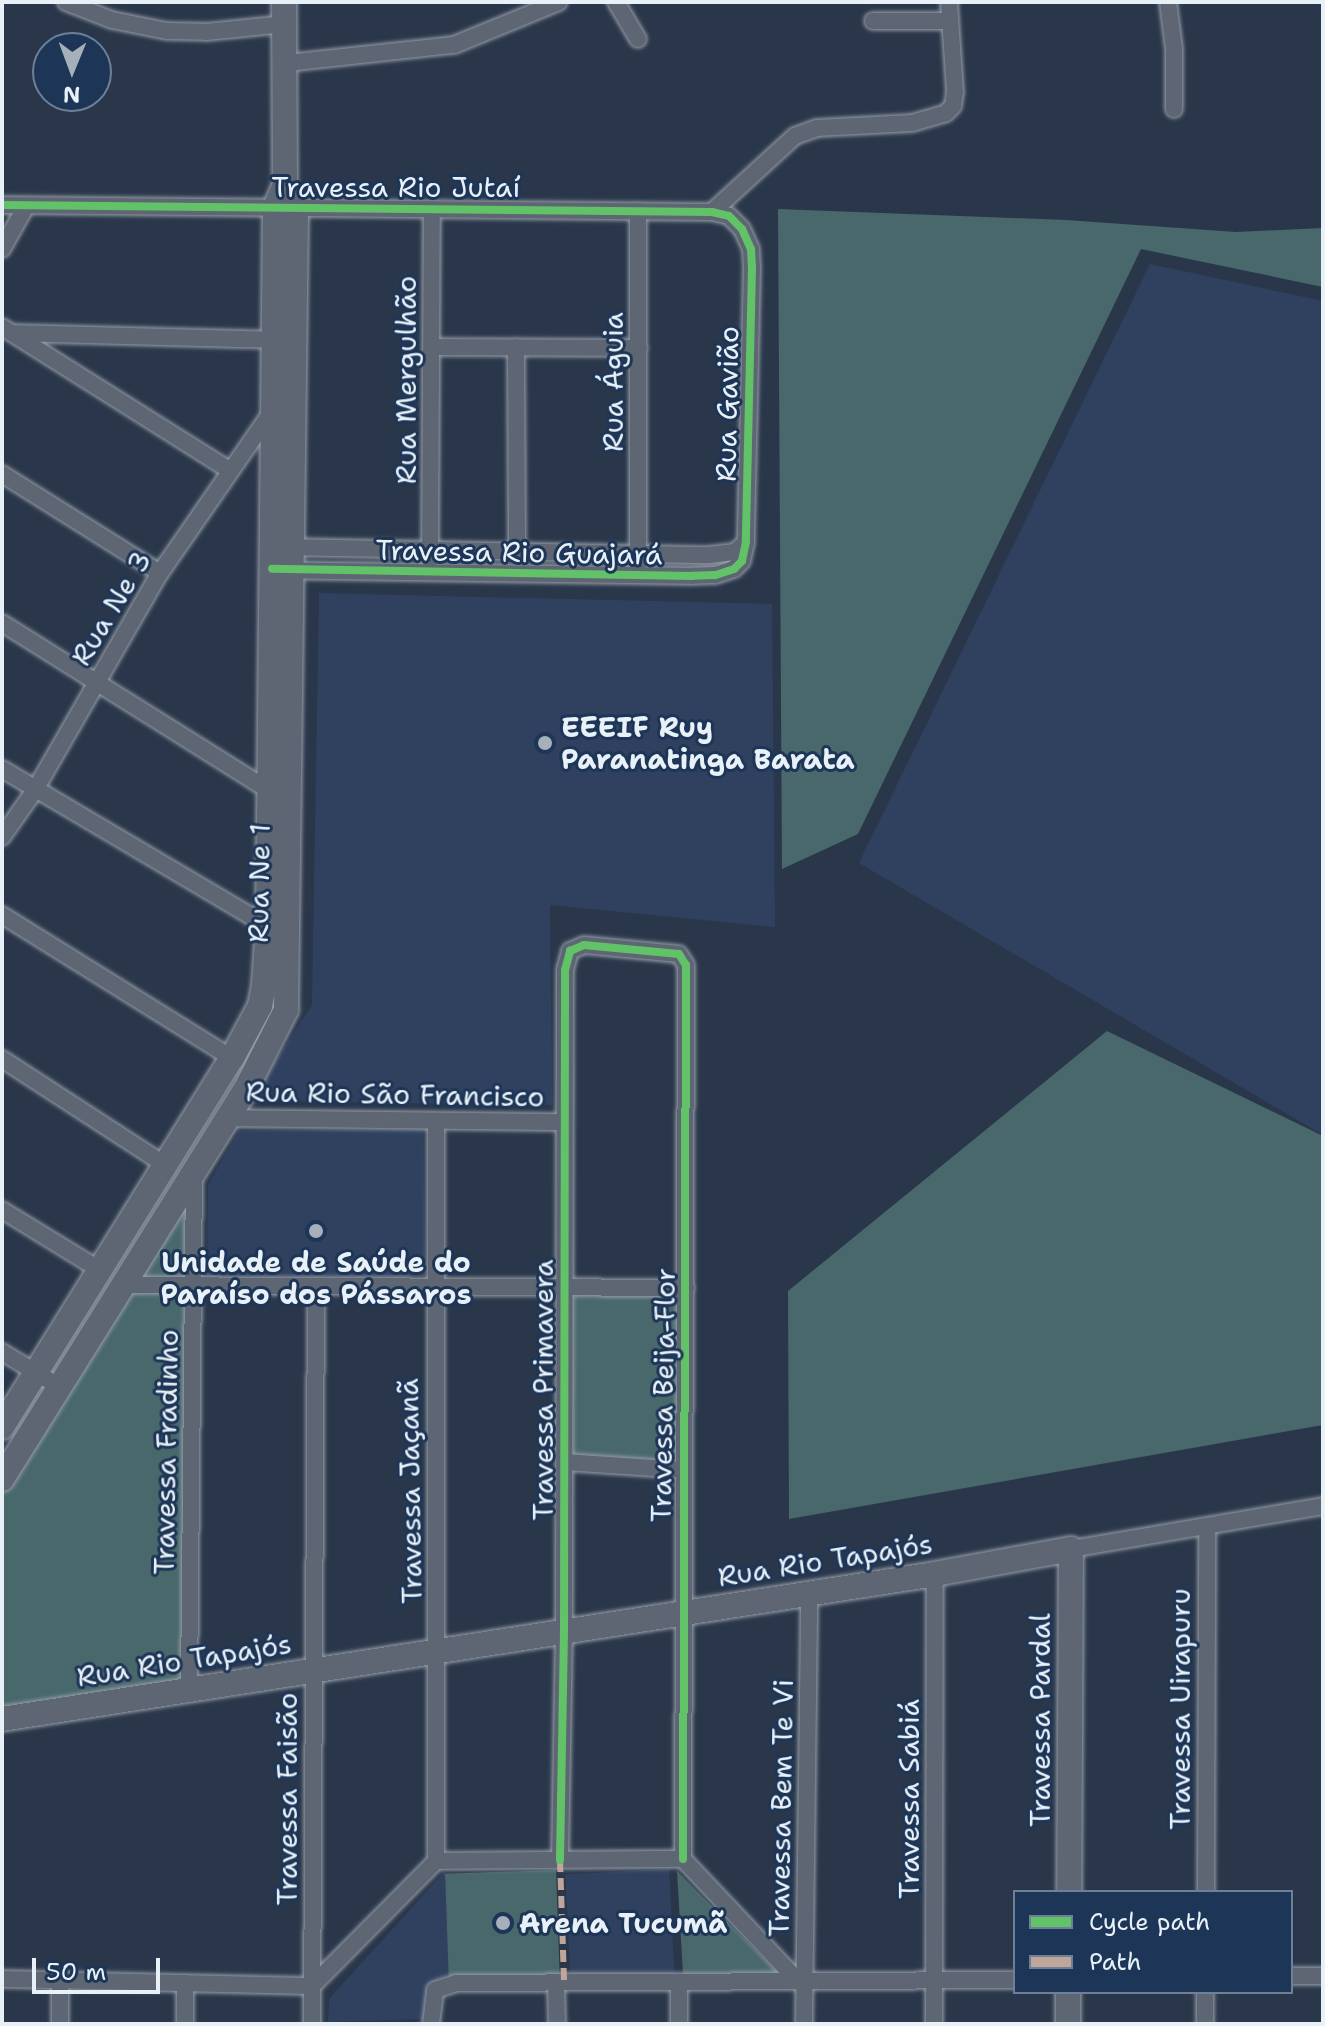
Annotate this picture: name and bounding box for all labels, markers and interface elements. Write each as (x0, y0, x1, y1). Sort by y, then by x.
north arrow (32, 32, 112, 112)
text: N (63, 80, 81, 109)
street label: Travessa Rio Jutaí (272, 170, 520, 204)
street label: Rua Mergulhão (389, 276, 423, 484)
street label: Rua Águia (596, 312, 630, 452)
street label: Rua Gavião (709, 326, 745, 482)
street label: Travessa Rio Guajará (375, 533, 663, 571)
street label: Rua Ne 3 (64, 545, 158, 671)
place label: EEEIF Ruy Paranatinga Barata (561, 710, 855, 776)
marker: EEEIF Ruy Paranatinga Barata (536, 734, 554, 752)
street label: Rua Ne 1 (241, 823, 277, 943)
street label: Rua Rio São Francisco (245, 1075, 545, 1113)
marker: Unidade de Saúde do Paraíso dos Pássaros (305, 1220, 327, 1242)
place label: Unidade de Saúde do Paraíso dos Pássaros (161, 1245, 471, 1311)
street label: Travessa Primavera (526, 1260, 560, 1520)
street label: Travessa Beija-Flor (644, 1268, 682, 1522)
street label: Travessa Fradinho (147, 1329, 185, 1575)
street label: Travessa Jaçanã (391, 1378, 429, 1604)
street label: Rua Rio Tapajós (715, 1526, 935, 1594)
street label: Travessa Uirapuru (1163, 1588, 1197, 1830)
street label: Travessa Pardal (1023, 1613, 1057, 1827)
street label: Rua Rio Tapajós (74, 1626, 294, 1694)
street label: Travessa Bem Te Vi (762, 1679, 800, 1937)
street label: Travessa Faisão (270, 1693, 304, 1905)
street label: Travessa Sabiá (892, 1699, 926, 1899)
legend (1013, 1890, 1293, 1994)
place label: Arena Tucumã (519, 1906, 727, 1940)
text: Cycle path (1089, 1906, 1210, 1938)
marker: Arena Tucumã (494, 1914, 512, 1932)
scale bar (36, 1942, 164, 1992)
text: Path (1089, 1946, 1141, 1978)
text: 50 m (46, 1956, 106, 1988)

